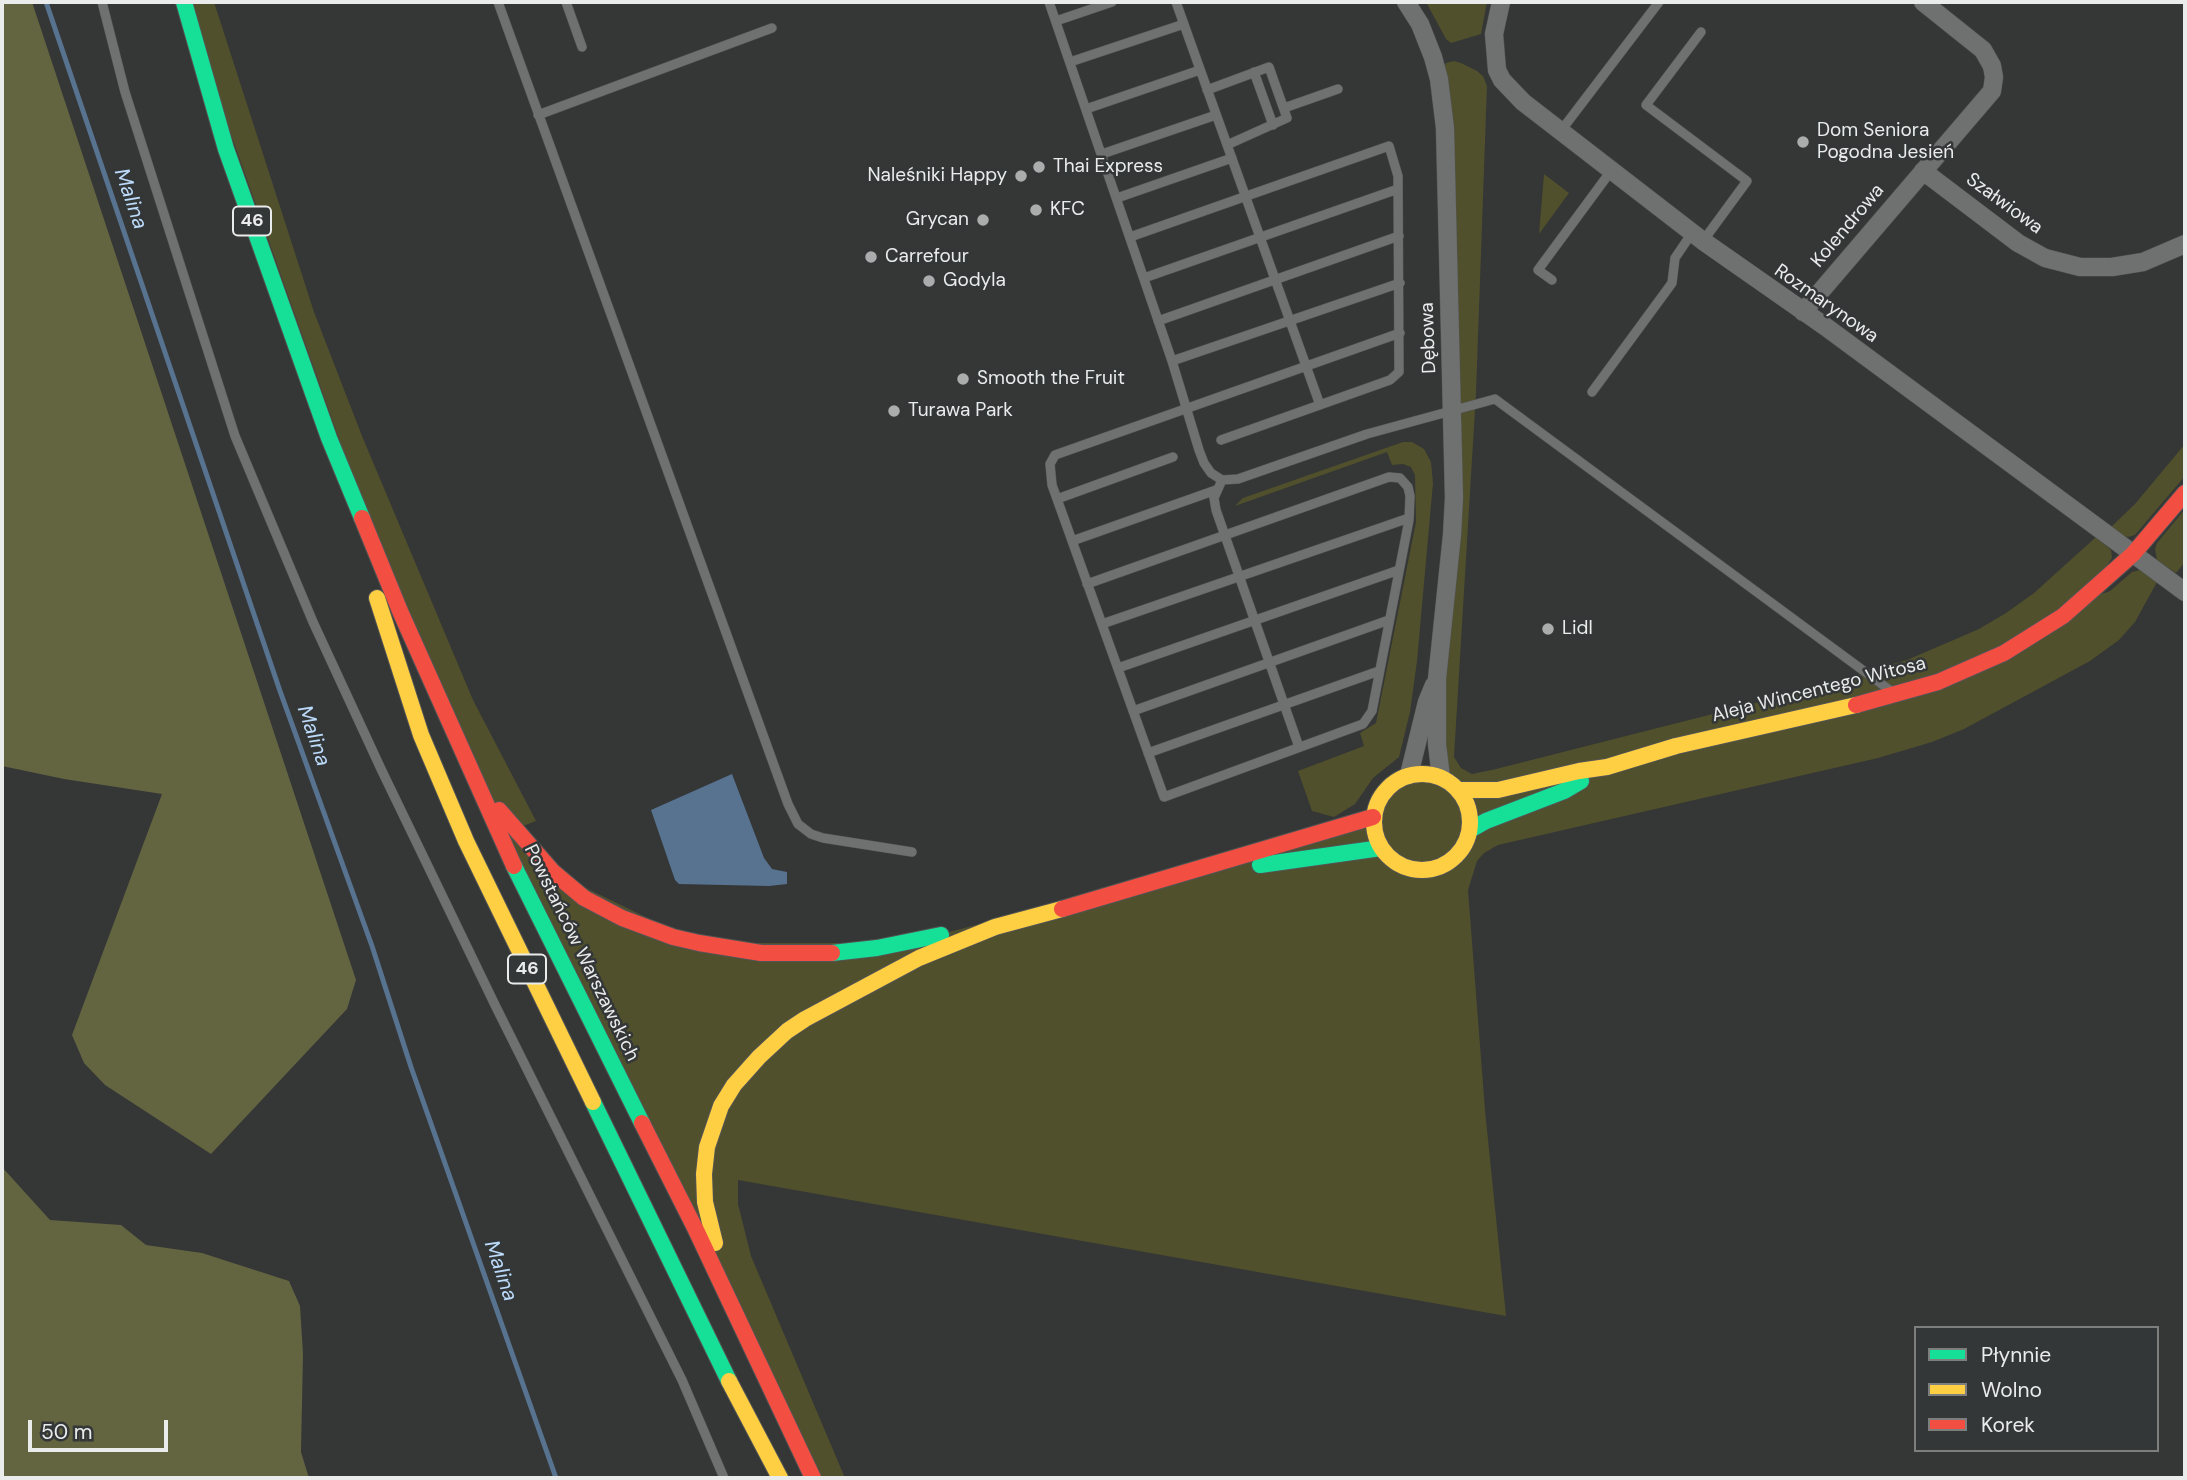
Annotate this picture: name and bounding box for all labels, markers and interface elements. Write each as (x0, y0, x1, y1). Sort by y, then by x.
place label: Dom Seniora Pogodna Jesień (1817, 120, 1954, 164)
marker: Dom Seniora Pogodna Jesień (1795, 134, 1811, 150)
place label: Thai Express (1053, 156, 1163, 178)
marker: Thai Express (1031, 159, 1047, 175)
water label: Malina (108, 165, 152, 233)
place label: Naleśniki Happy (867, 165, 1007, 187)
marker: Naleśniki Happy (1013, 168, 1029, 184)
street label: Szałwiowa (1961, 169, 2047, 239)
street label: Kolendrowa (1807, 180, 1889, 272)
place label: KFC (1050, 199, 1085, 221)
marker: KFC (1028, 202, 1044, 218)
road number: 46 (233, 206, 271, 236)
place label: Grycan (906, 209, 969, 231)
marker: Grycan (975, 212, 991, 228)
place label: Carrefour (885, 246, 969, 268)
marker: Carrefour (863, 249, 879, 265)
street label: Rozmarynowa (1770, 260, 1882, 348)
place label: Godyla (943, 270, 1006, 292)
marker: Godyla (921, 273, 937, 289)
street label: Dębowa (1416, 302, 1442, 374)
place label: Smooth the Fruit (977, 368, 1125, 390)
marker: Smooth the Fruit (955, 371, 971, 387)
place label: Turawa Park (908, 400, 1013, 422)
marker: Turawa Park (886, 403, 902, 419)
place label: Lidl (1562, 618, 1593, 640)
marker: Lidl (1540, 621, 1556, 637)
street label: Aleja Wincentego Witosa (1710, 652, 1928, 728)
water label: Malina (291, 702, 335, 770)
street label: Powstańców Warszawskich (519, 841, 643, 1065)
road number: 46 (508, 954, 546, 984)
water label: Malina (478, 1237, 522, 1305)
legend (1914, 1326, 2159, 1452)
text: Płynnie (1981, 1341, 2051, 1369)
text: Wolno (1981, 1376, 2042, 1404)
scale bar (32, 1406, 172, 1450)
text: Korek (1981, 1411, 2035, 1439)
text: 50 m (41, 1418, 92, 1446)

